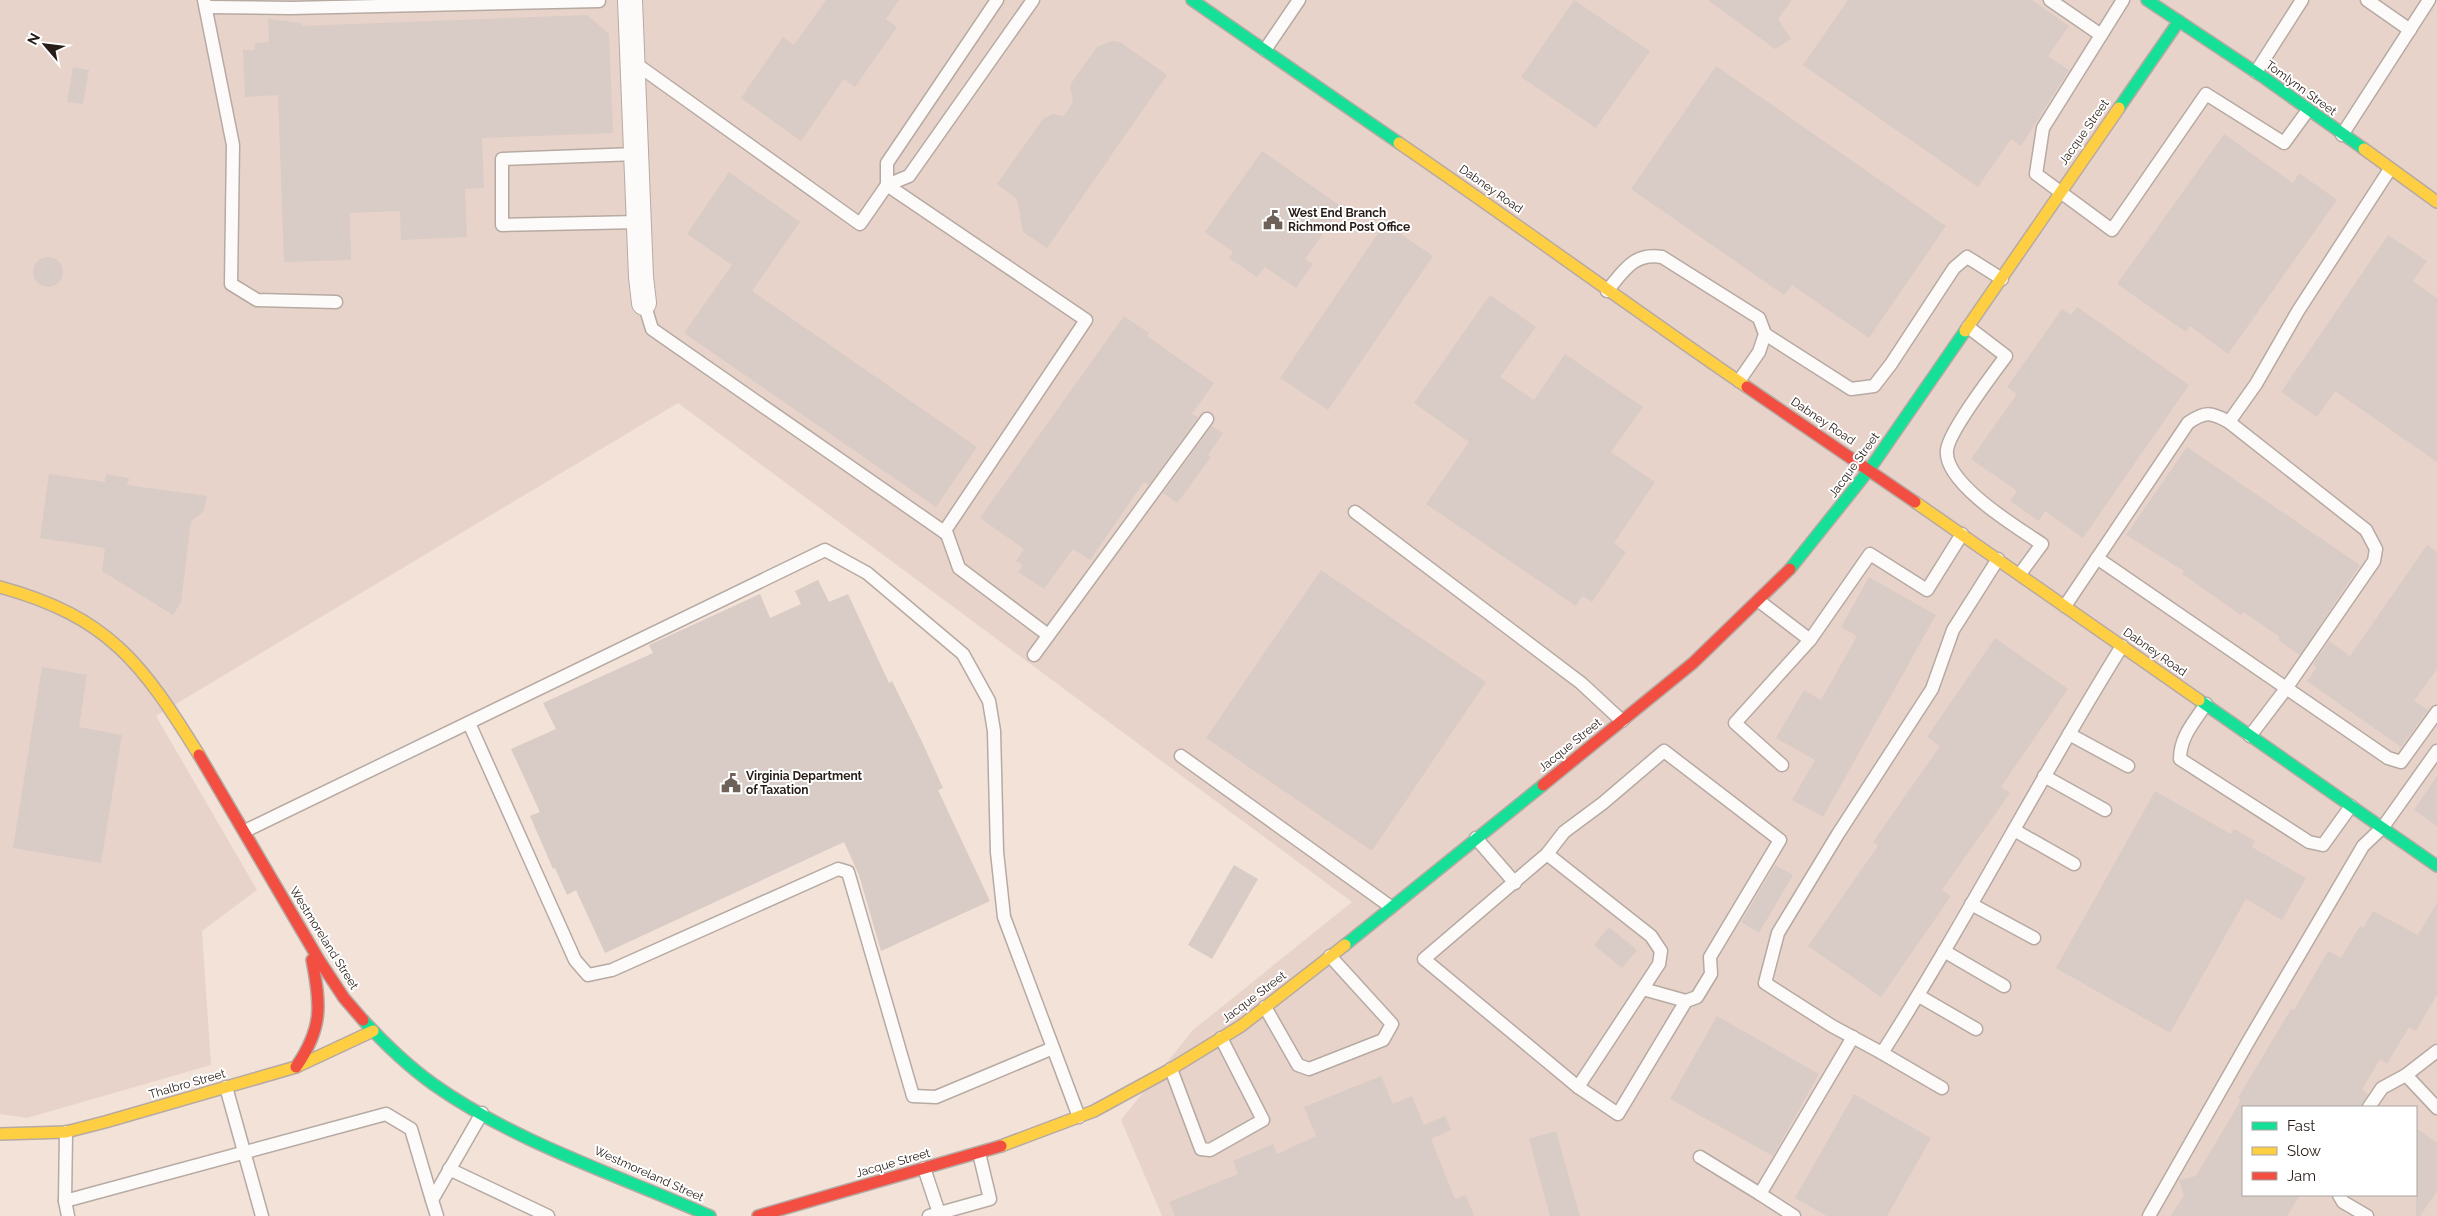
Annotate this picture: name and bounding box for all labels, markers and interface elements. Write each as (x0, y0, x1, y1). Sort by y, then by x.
north arrow (20, 20, 70, 70)
text: N (24, 30, 43, 47)
street label: Tomlynn Street (2263, 58, 2339, 118)
street label: Jacque Street (2056, 97, 2112, 167)
street label: Dabney Road (1457, 162, 1525, 216)
place label: West End Branch Richmond Post Office (1288, 206, 1410, 234)
public building icon: West End Branch Richmond Post Office (1262, 209, 1284, 231)
street label: Dabney Road (1788, 394, 1858, 448)
street label: Jacque Street (1826, 430, 1882, 500)
street label: Dabney Road (2121, 625, 2189, 679)
street label: Jacque Street (1536, 715, 1604, 775)
place label: Virginia Department of Taxation (746, 769, 863, 797)
public building icon: Virginia Department of Taxation (720, 772, 742, 794)
street label: Westmoreland Street (287, 884, 361, 992)
street label: Jacque Street (1219, 968, 1289, 1026)
street label: Thalbro Street (147, 1066, 227, 1102)
legend (2242, 1106, 2417, 1196)
text: Fast (2287, 1117, 2315, 1135)
text: Slow (2287, 1142, 2321, 1160)
street label: Westmoreland Street (592, 1144, 706, 1204)
street label: Jacque Street (854, 1146, 932, 1180)
text: Jam (2287, 1167, 2316, 1185)

